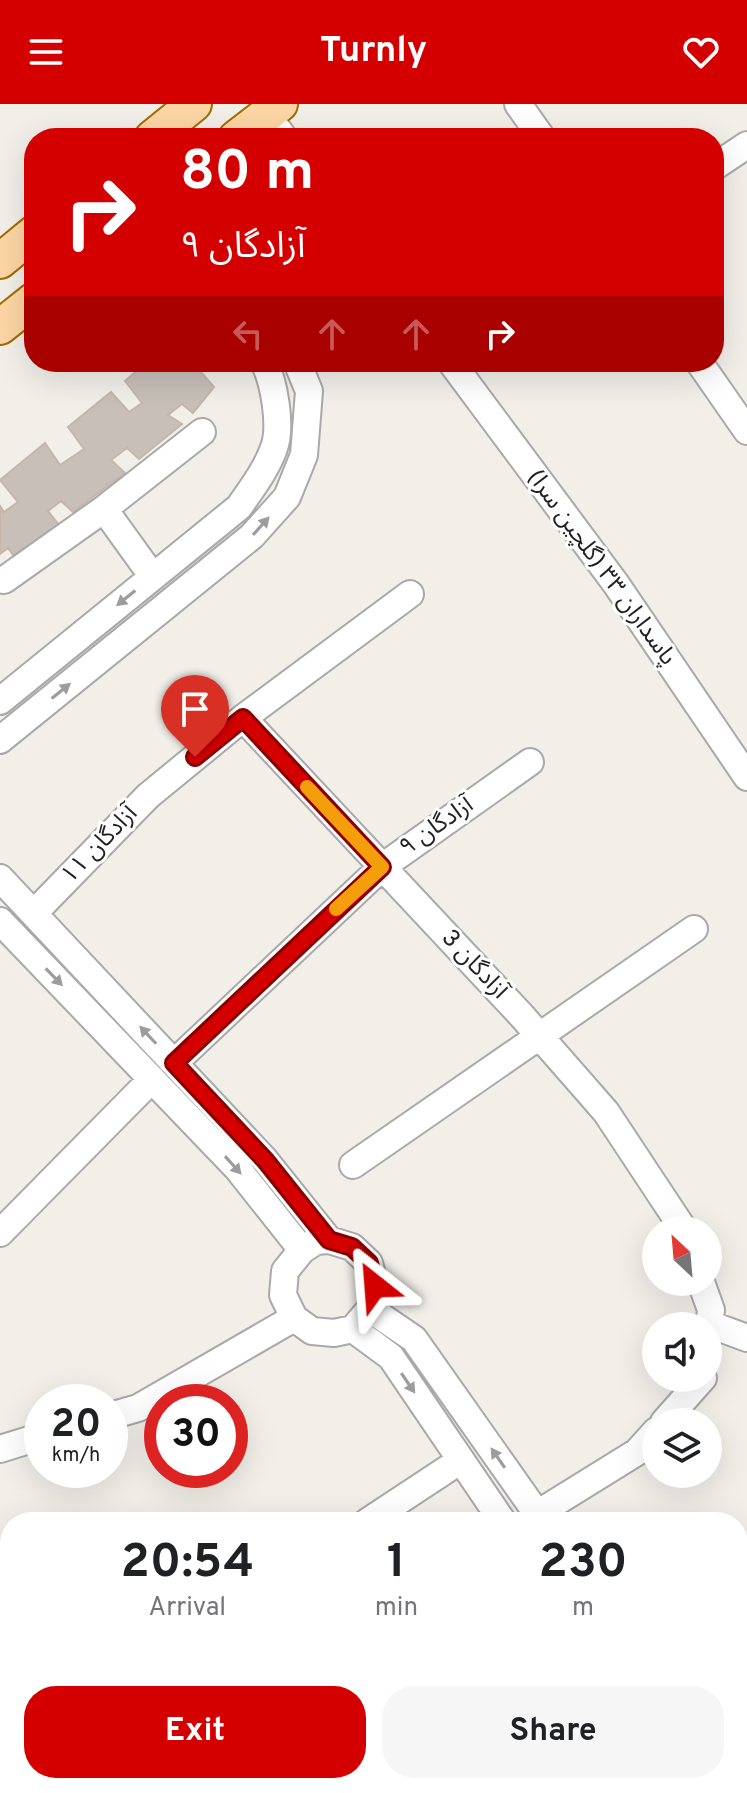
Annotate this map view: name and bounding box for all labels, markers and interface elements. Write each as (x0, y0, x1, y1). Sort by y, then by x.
text: Turnly (320, 29, 427, 75)
icon: menu (24, 30, 68, 74)
icon: heart (679, 30, 723, 74)
text: 80 m (180, 139, 314, 209)
icon: right (48, 160, 152, 264)
text: آزادگان ۹ (180, 225, 306, 271)
icon: left (226, 312, 270, 356)
icon: ahead (310, 312, 354, 356)
icon: ahead (394, 312, 438, 356)
icon: right (478, 312, 522, 356)
street label: پاسداران ۳۳ (گلچین سرا) (520, 464, 682, 672)
one-way arrow (252, 516, 269, 536)
one-way arrow (116, 590, 136, 606)
pin (161, 675, 229, 757)
one-way arrow (50, 683, 70, 700)
icon: arrive (173, 687, 217, 731)
street label: آزادگان ۹ (394, 790, 481, 863)
street label: آزادگان ۱۱ (55, 799, 145, 890)
street label: آزادگان 3 (434, 924, 514, 1007)
one-way arrow (45, 967, 63, 986)
one-way arrow (140, 1026, 158, 1045)
one-way arrow (224, 1156, 242, 1175)
north arrow (642, 1216, 722, 1296)
map controls (642, 1216, 722, 1488)
position arrow (333, 1244, 417, 1328)
button: sound (642, 1312, 722, 1392)
one-way arrow (400, 1372, 415, 1393)
speed limit sign: 30 (144, 1384, 248, 1488)
text: 20 (51, 1401, 101, 1451)
button: layers (642, 1408, 722, 1488)
text: km/h (52, 1443, 100, 1469)
one-way arrow (491, 1448, 506, 1469)
text: 20:54 (121, 1534, 254, 1594)
text: 1 (387, 1534, 406, 1594)
text: 230 (539, 1534, 627, 1594)
text: Arrival (149, 1592, 226, 1625)
text: min (375, 1592, 418, 1625)
text: m (572, 1592, 594, 1625)
button: Exit (24, 1686, 366, 1778)
button: Share (382, 1686, 724, 1778)

